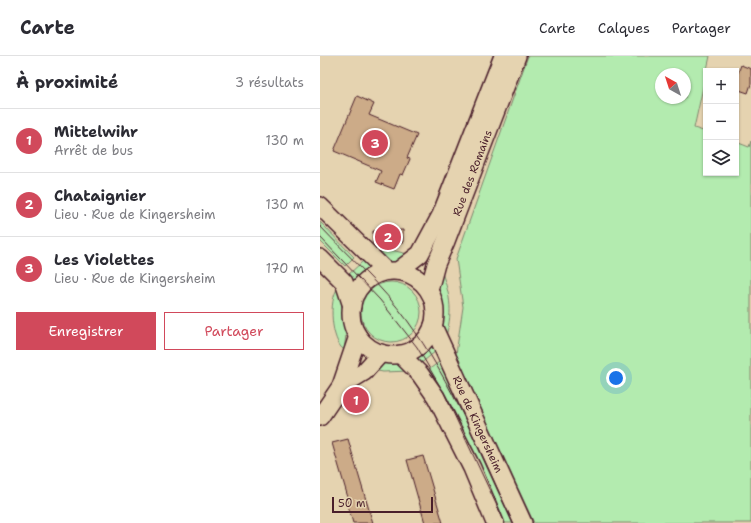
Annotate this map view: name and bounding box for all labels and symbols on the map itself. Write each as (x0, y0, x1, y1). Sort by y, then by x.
north arrow (655, 68, 691, 104)
pin: 3 (362, 128, 388, 158)
street label: Rue des Romains (449, 128, 495, 218)
pin: 2 (375, 222, 401, 252)
your location (606, 368, 626, 388)
street label: Rue de Kingersheim (449, 373, 507, 476)
pin: 1 (343, 385, 369, 415)
scale bar (332, 495, 433, 514)

